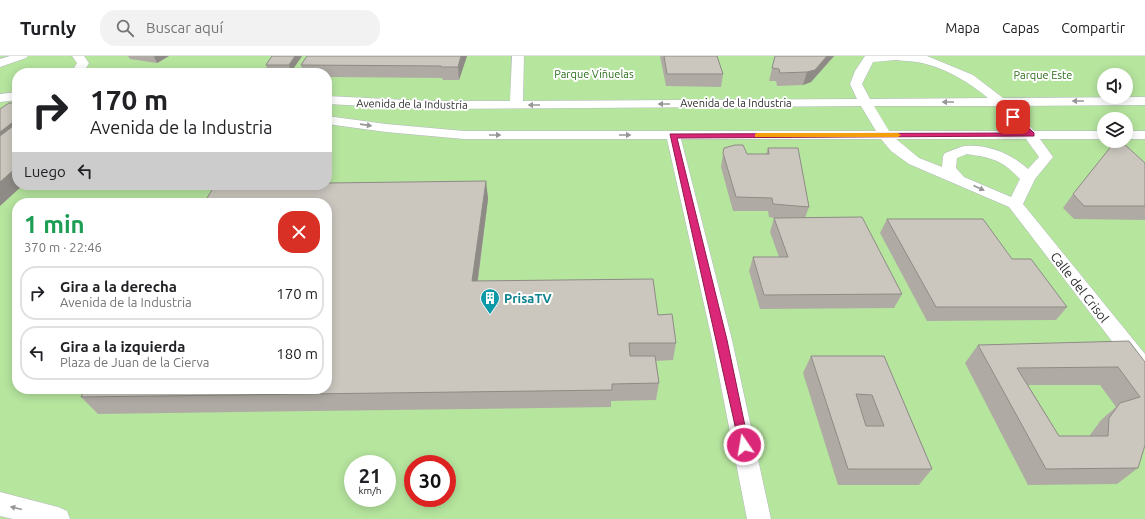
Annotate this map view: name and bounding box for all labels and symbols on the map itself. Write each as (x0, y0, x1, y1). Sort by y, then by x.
park label: Parque Viñuelas (554, 68, 634, 80)
park label: Parque Este (1014, 69, 1072, 81)
street label: Avenida de la Industria (356, 97, 468, 111)
street label: Avenida de la Industria (680, 97, 792, 109)
one-way arrow (1071, 98, 1084, 104)
one-way arrow (941, 99, 954, 105)
one-way arrow (658, 100, 670, 107)
pin (996, 100, 1030, 134)
one-way arrow (527, 102, 540, 108)
one-way arrow (360, 122, 372, 128)
one-way arrow (489, 132, 502, 138)
one-way arrow (619, 132, 632, 138)
one-way arrow (973, 186, 985, 192)
street label: Calle del Crisol (1048, 249, 1112, 325)
building icon: PrisaTV (479, 287, 501, 315)
place label: PrisaTV (504, 291, 552, 305)
position arrow (723, 424, 765, 466)
speed limit sign: 30 (404, 455, 456, 507)
one-way arrow (9, 505, 21, 511)

